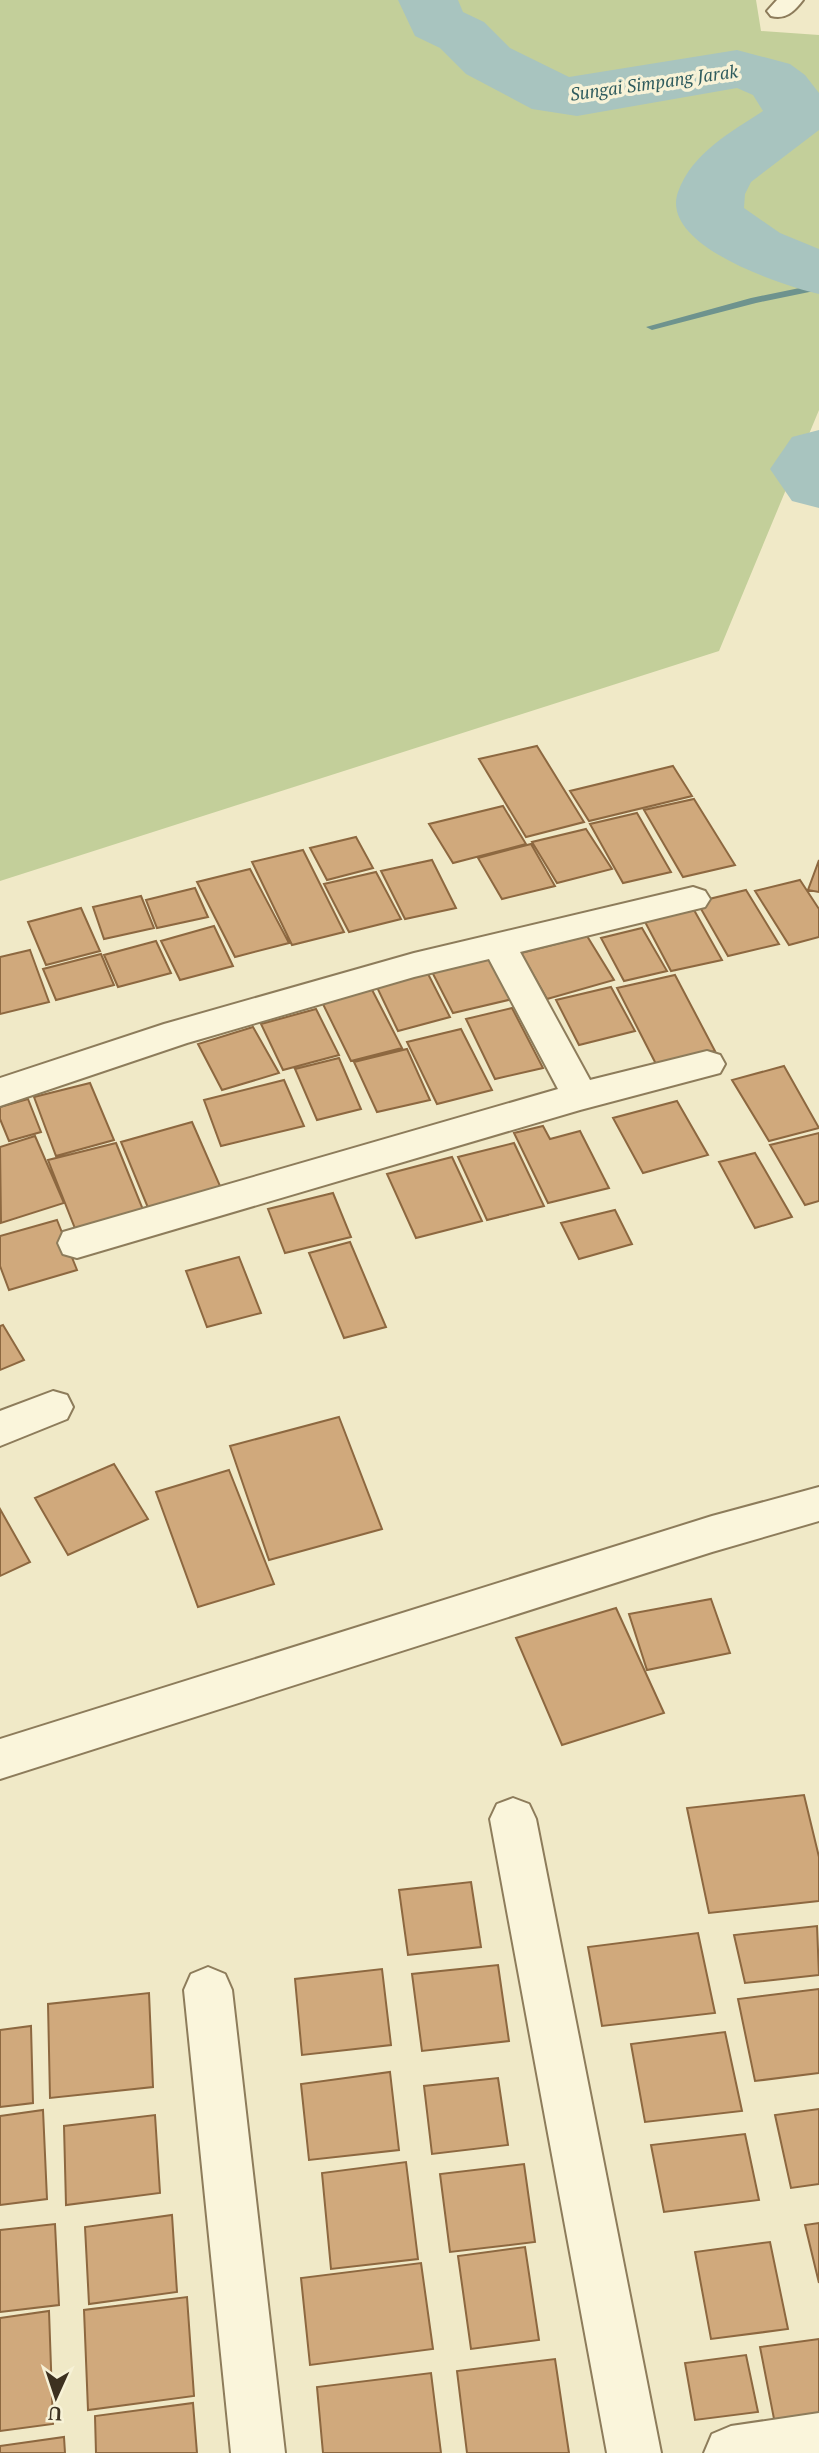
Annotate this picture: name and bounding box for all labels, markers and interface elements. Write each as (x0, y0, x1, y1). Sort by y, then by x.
water label: Sungai Simpang Jarak (568, 58, 740, 106)
north arrow (21, 2362, 91, 2432)
text: U (47, 2402, 63, 2427)

